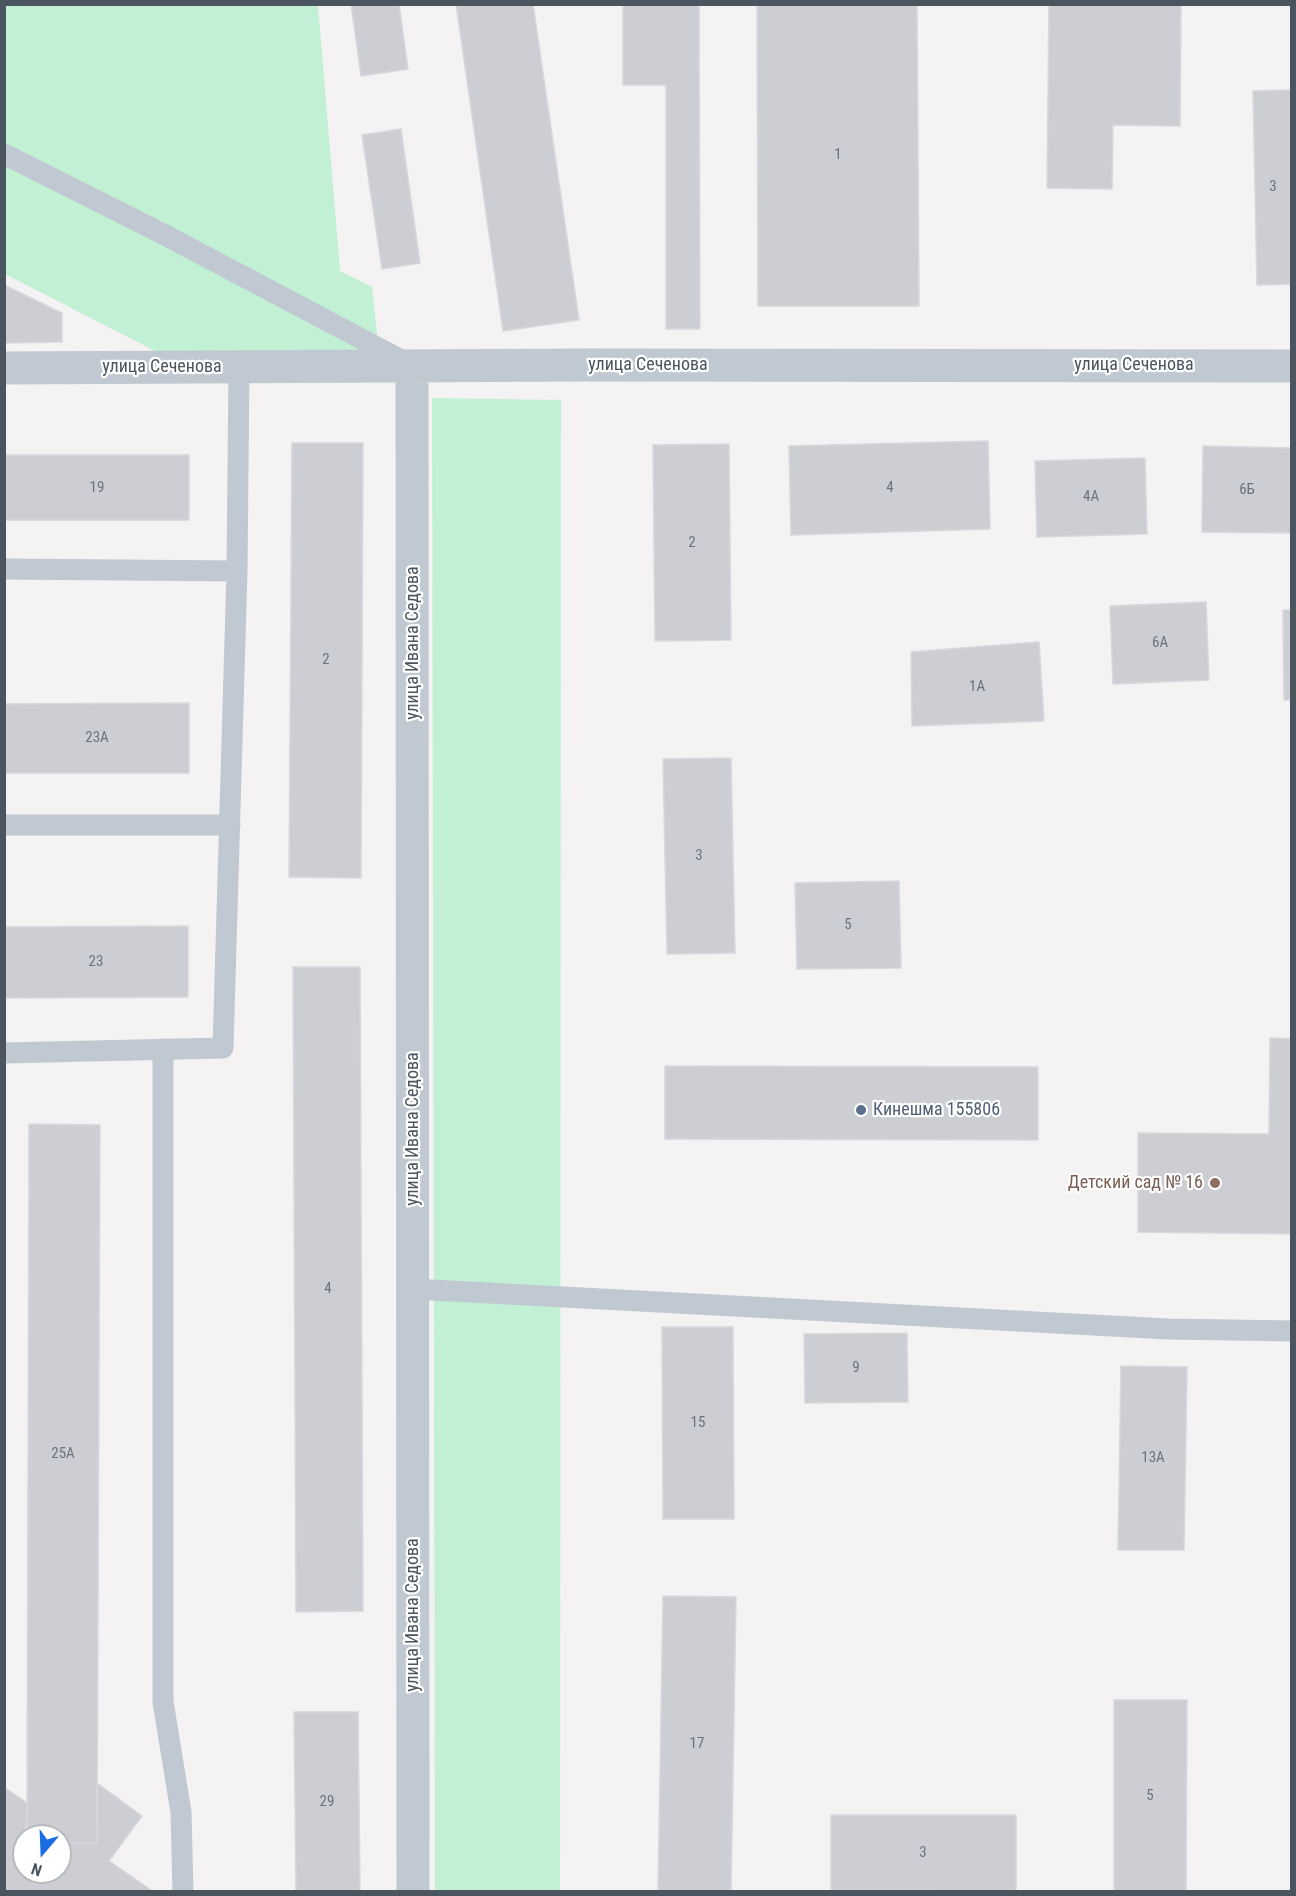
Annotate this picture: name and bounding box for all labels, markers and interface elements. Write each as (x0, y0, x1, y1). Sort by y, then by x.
house number: 1 (834, 146, 842, 164)
house number: 3 (1269, 178, 1277, 196)
street label: улица Сеченова (588, 354, 708, 376)
street label: улица Сеченова (1074, 354, 1194, 376)
street label: улица Сеченова (102, 356, 222, 378)
house number: 19 (90, 479, 104, 497)
house number: 4 (886, 479, 894, 497)
house number: 6Б (1239, 481, 1255, 499)
house number: 4А (1083, 488, 1099, 506)
house number: 2 (688, 534, 696, 552)
street label: улица Ивана Седова (402, 566, 424, 720)
house number: 6А (1152, 634, 1168, 652)
house number: 2 (322, 651, 330, 669)
house number: 1А (969, 678, 985, 696)
house number: 23А (85, 729, 109, 747)
house number: 3 (695, 847, 703, 865)
house number: 5 (844, 916, 852, 934)
house number: 23 (89, 953, 103, 971)
street label: улица Ивана Седова (402, 1052, 424, 1206)
place label: Кинешма 155806 (873, 1099, 1000, 1121)
marker: Кинешма 155806 (854, 1103, 868, 1117)
place label: Детский сад № 16 (1068, 1172, 1203, 1194)
marker: Детский сад № 16 (1208, 1176, 1222, 1190)
house number: 4 (324, 1280, 332, 1298)
house number: 9 (852, 1359, 860, 1377)
house number: 15 (691, 1414, 705, 1432)
house number: 25А (51, 1445, 75, 1463)
house number: 13А (1141, 1449, 1165, 1467)
street label: улица Ивана Седова (402, 1538, 424, 1692)
house number: 17 (690, 1735, 704, 1753)
house number: 5 (1146, 1787, 1154, 1805)
house number: 29 (320, 1793, 334, 1811)
north arrow (12, 1824, 72, 1884)
house number: 3 (919, 1844, 927, 1862)
text: N (29, 1859, 44, 1880)

